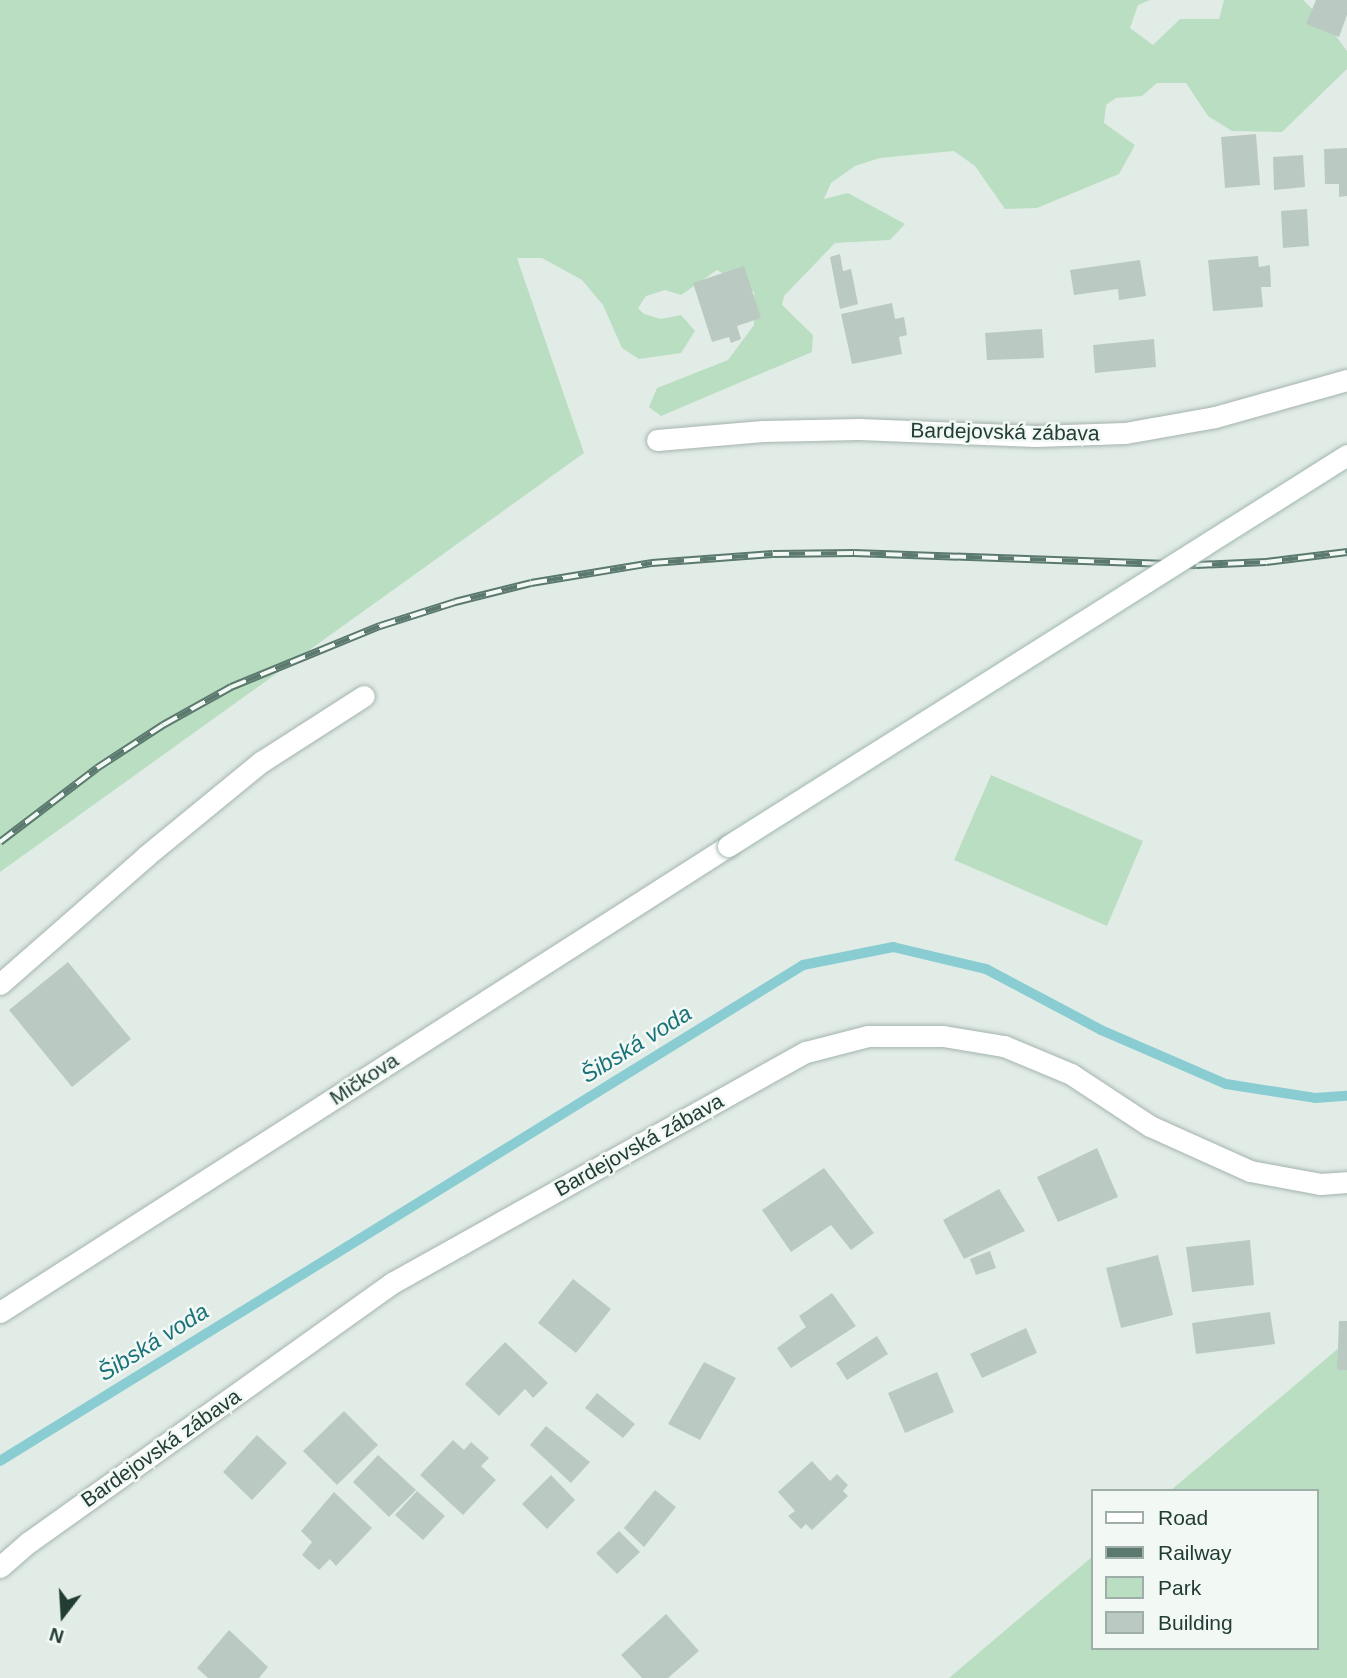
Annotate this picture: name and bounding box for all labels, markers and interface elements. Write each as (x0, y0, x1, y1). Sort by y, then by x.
street label: Bardejovská zábava (910, 418, 1100, 446)
water label: Šibská voda (576, 999, 696, 1089)
street label: Mičkova (325, 1047, 403, 1111)
street label: Bardejovská zábava (550, 1088, 728, 1202)
water label: Šibská voda (93, 1297, 213, 1387)
street label: Bardejovská zábava (76, 1383, 246, 1513)
legend (1092, 1489, 1319, 1650)
text: Road (1158, 1506, 1208, 1529)
text: Railway (1158, 1541, 1232, 1564)
text: Park (1158, 1576, 1201, 1599)
north arrow (28, 1580, 98, 1650)
text: Building (1158, 1611, 1233, 1634)
text: N (47, 1624, 66, 1648)

